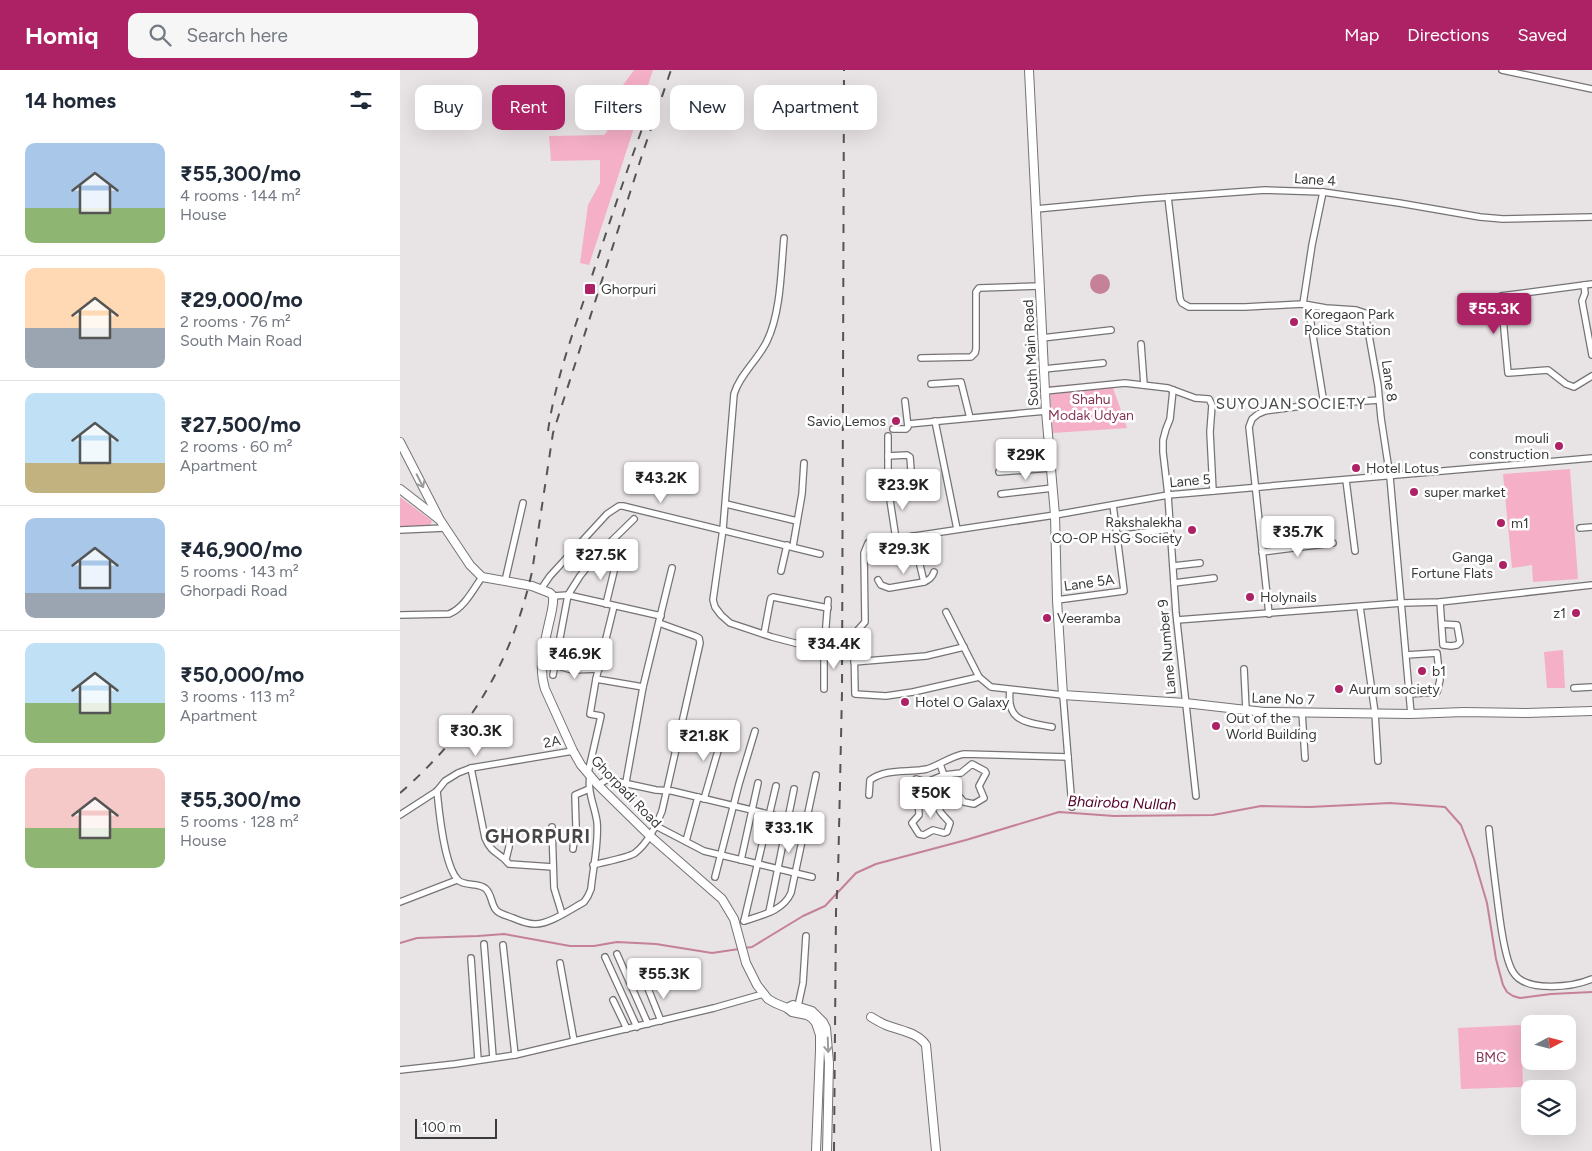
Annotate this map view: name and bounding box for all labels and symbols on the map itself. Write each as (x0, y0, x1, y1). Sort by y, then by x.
street label: Lane 4 (1293, 170, 1337, 190)
place label: Ghorpuri (601, 281, 656, 298)
marker: Ghorpuri (583, 282, 597, 296)
pin: ₹55.3K (1453, 292, 1535, 335)
street label: South Main Road (1020, 299, 1042, 407)
place label: Koregaon Park Police Station (1304, 306, 1395, 339)
marker: Koregaon Park Police Station (1288, 316, 1300, 328)
street label: Lane 8 (1378, 359, 1400, 403)
park label: Shahu Modak Udyan (1048, 391, 1134, 424)
district label: SUYOJAN SOCIETY (1216, 395, 1366, 413)
place label: Savio Lemos (807, 413, 886, 430)
marker: Savio Lemos (890, 415, 902, 427)
place label: mouli construction (1469, 430, 1549, 463)
pin: ₹29K (996, 438, 1056, 481)
marker: mouli construction (1553, 440, 1565, 452)
place label: Hotel Lotus (1366, 460, 1439, 477)
pin: ₹43.2K (620, 462, 702, 504)
marker: Hotel Lotus (1350, 462, 1362, 474)
pin: ₹23.9K (862, 468, 944, 511)
street label: Lane 5 (1169, 471, 1211, 491)
one-way arrow (416, 473, 425, 488)
place label: super market (1424, 484, 1506, 501)
marker: super market (1408, 486, 1420, 498)
place label: Rakshalekha CO-OP HSG Society (1052, 514, 1183, 547)
place label: m1 (1511, 515, 1529, 532)
pin: ₹35.7K (1257, 516, 1339, 558)
marker: m1 (1495, 517, 1507, 529)
marker: Rakshalekha CO-OP HSG Society (1186, 524, 1198, 536)
pin: ₹29.3K (863, 532, 945, 575)
pin: ₹27.5K (560, 538, 642, 581)
place label: Ganga Fortune Flats (1411, 549, 1493, 582)
marker: Ganga Fortune Flats (1497, 559, 1509, 571)
street label: Lane 5A (1063, 571, 1116, 595)
place label: Holynails (1260, 589, 1317, 606)
marker: Holynails (1244, 591, 1256, 603)
street label: Lane Number 9 (1154, 598, 1180, 695)
place label: z1 (1553, 605, 1566, 622)
marker: z1 (1570, 607, 1582, 619)
place label: Veeramba (1057, 610, 1121, 627)
marker: Veeramba (1041, 612, 1053, 624)
pin: ₹34.4K (793, 628, 875, 670)
pin: ₹46.9K (534, 638, 616, 680)
place label: b1 (1432, 663, 1446, 680)
marker: b1 (1416, 665, 1428, 677)
place label: Aurum society (1349, 681, 1441, 698)
marker: Aurum society (1333, 683, 1345, 695)
street label: Lane No 7 (1251, 689, 1315, 709)
place label: Hotel O Galaxy (915, 694, 1010, 711)
marker: Hotel O Galaxy (899, 696, 911, 708)
place label: Out of the World Building (1226, 710, 1317, 743)
pin: ₹30.3K (435, 714, 517, 757)
pin: ₹21.8K (663, 720, 745, 762)
marker: Out of the World Building (1210, 720, 1222, 732)
street label: 2A (542, 732, 563, 752)
street label: Ghorpadi Road (587, 752, 665, 832)
pin: ₹50K (901, 776, 961, 819)
water label: Bhairoba Nullah (1067, 792, 1177, 814)
pin: ₹33.1K (748, 812, 830, 854)
district label: GHORPURI (485, 825, 591, 848)
pin: ₹55.3K (623, 958, 705, 1000)
north arrow (1521, 1015, 1576, 1070)
one-way arrow (823, 1036, 832, 1052)
park label: BMC (1476, 1049, 1506, 1066)
scale bar (415, 1116, 498, 1139)

